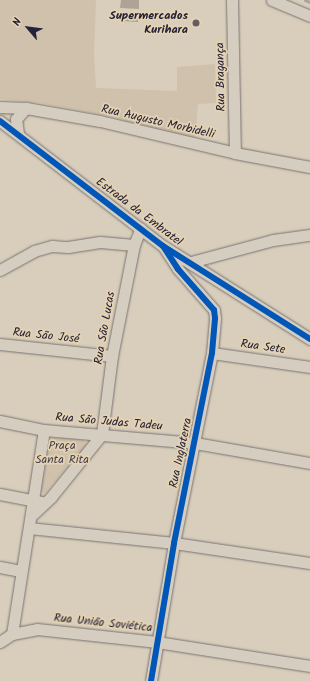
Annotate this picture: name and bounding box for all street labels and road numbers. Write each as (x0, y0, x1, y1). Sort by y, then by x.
street label: Rua Bragança (213, 42, 229, 112)
street label: Rua Augusto Morbidelli (100, 102, 216, 142)
street label: Estrada da Embratel (93, 175, 185, 249)
street label: Rua São Lucas (91, 290, 119, 366)
street label: Rua São José (12, 325, 80, 347)
street label: Rua Sete (240, 337, 286, 357)
street label: Rua São Judas Tadeu (55, 410, 163, 434)
street label: Rua Inglaterra (167, 417, 195, 489)
street label: Rua União Soviética (53, 611, 153, 635)

